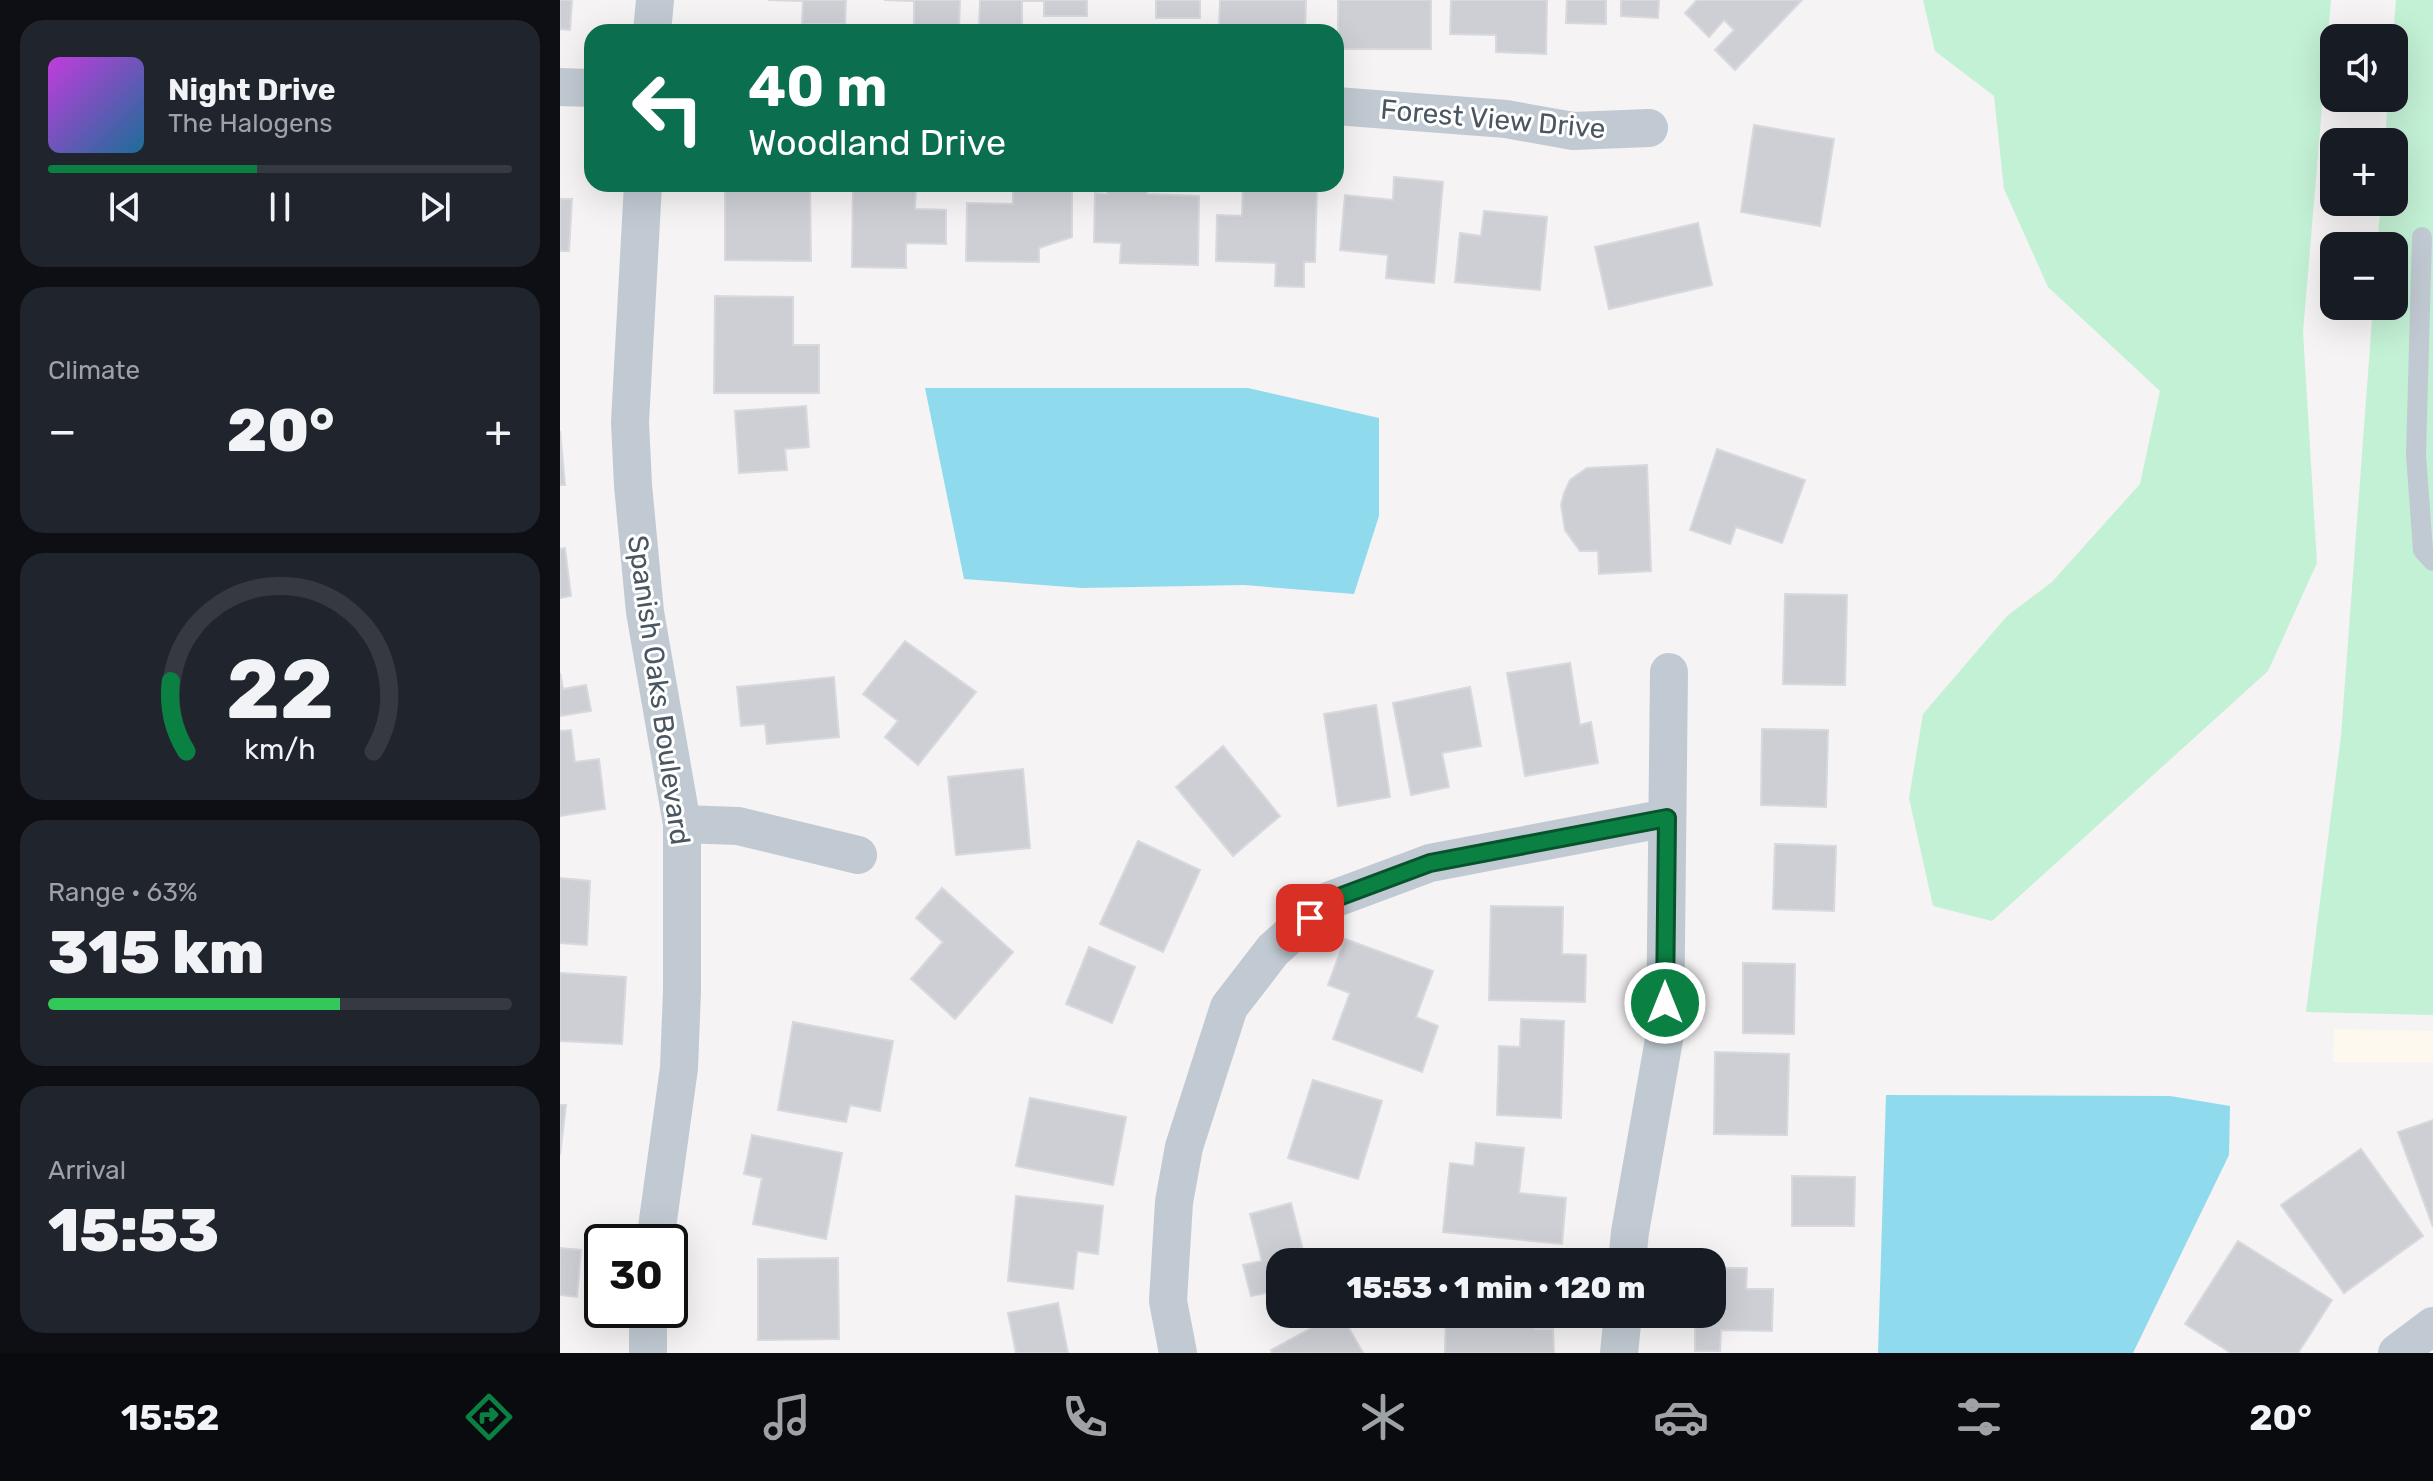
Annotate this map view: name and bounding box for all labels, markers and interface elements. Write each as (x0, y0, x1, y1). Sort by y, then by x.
map controls (2320, 24, 2408, 320)
button: sound (2320, 24, 2408, 112)
text: 40 m (748, 54, 888, 120)
icon: left (616, 56, 720, 160)
text: Night Drive (168, 72, 336, 108)
street label: Forest View Drive (1379, 93, 1607, 145)
text: The Halogens (168, 108, 333, 139)
text: Woodland Drive (748, 121, 1006, 164)
button: + (2320, 128, 2408, 216)
icon: previous (103, 185, 147, 229)
icon: pause (258, 185, 302, 229)
icon: next (413, 185, 457, 229)
button: − (2320, 232, 2408, 320)
text: Climate (48, 355, 140, 386)
text: 20° (227, 395, 334, 466)
text: − (48, 405, 77, 457)
text: + (485, 405, 512, 457)
street label: Spanish Oaks Boulevard (621, 533, 697, 847)
text: 22 (226, 640, 334, 739)
text: km/h (244, 733, 316, 767)
text: Range · 63% (48, 877, 198, 908)
pin (1276, 884, 1344, 952)
icon: arrive (1288, 896, 1332, 940)
text: 315 km (48, 917, 265, 988)
position arrow (1623, 961, 1707, 1045)
text: Arrival (48, 1155, 126, 1186)
text: 15:53 (48, 1195, 219, 1266)
speed limit sign: 30 (584, 1224, 688, 1328)
text: 15:53 · 1 min · 120 m (1347, 1270, 1645, 1306)
icon: directions (461, 1389, 517, 1445)
icon: music (759, 1389, 815, 1445)
icon: phone (1057, 1389, 1113, 1445)
icon: climate (1355, 1389, 1411, 1445)
icon: car (1653, 1389, 1709, 1445)
icon: filters (1951, 1389, 2007, 1445)
text: 15:52 (121, 1396, 219, 1439)
text: 20° (2249, 1396, 2312, 1439)

